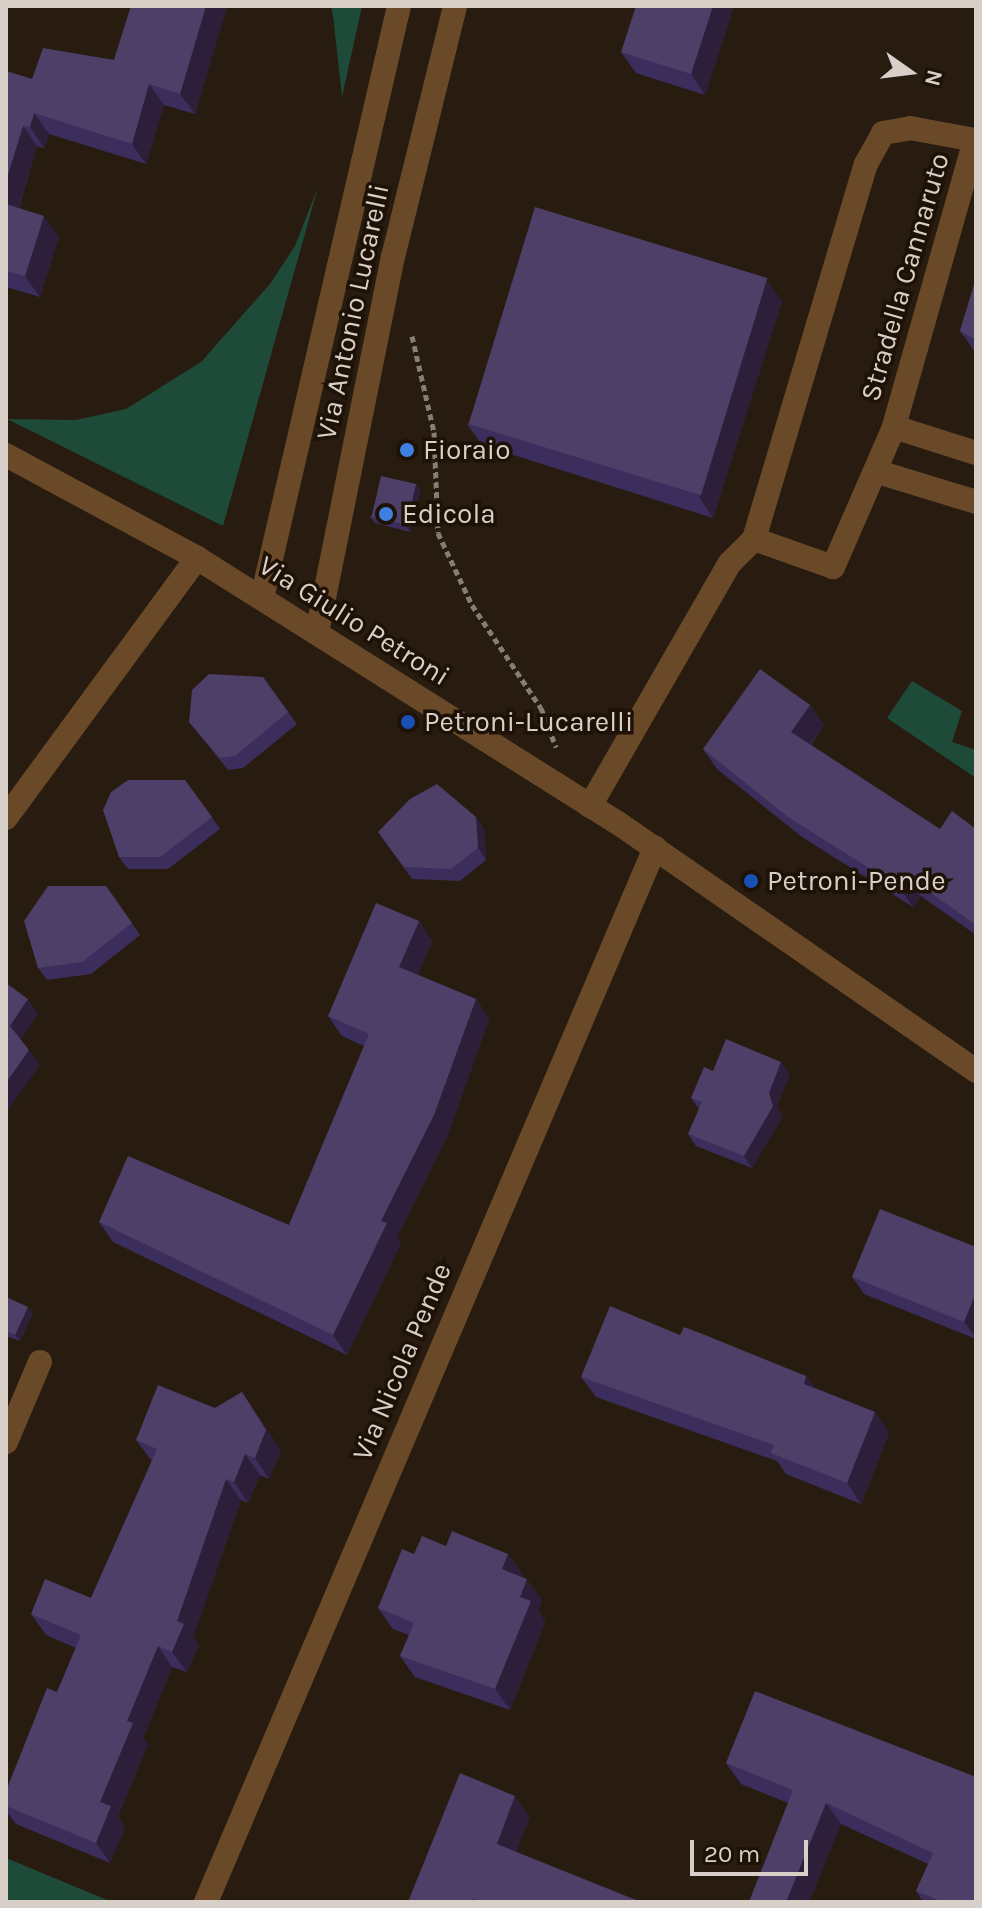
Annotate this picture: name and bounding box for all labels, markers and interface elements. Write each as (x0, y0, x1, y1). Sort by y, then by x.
north arrow (870, 32, 950, 112)
text: N (919, 67, 948, 89)
street label: Stradella Cannaruto (854, 149, 956, 405)
street label: Via Antonio Lucarelli (309, 181, 397, 443)
place label: Fioraio (423, 433, 510, 467)
marker: Fioraio (398, 441, 416, 459)
place label: Edicola (402, 497, 496, 531)
marker: Edicola (377, 505, 395, 523)
street label: Via Giulio Petroni (252, 549, 456, 693)
place label: Petroni-Lucarelli (424, 705, 633, 739)
marker: Petroni-Lucarelli (399, 713, 417, 731)
place label: Petroni-Pende (767, 864, 946, 898)
marker: Petroni-Pende (742, 872, 760, 890)
street label: Via Nicola Pende (345, 1258, 459, 1466)
scale bar (694, 1824, 812, 1874)
text: 20 m (704, 1840, 760, 1868)

